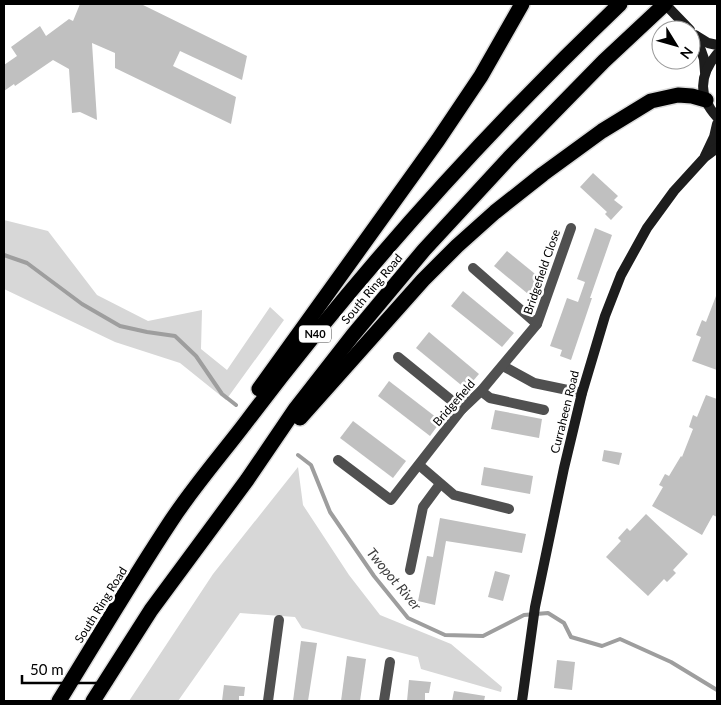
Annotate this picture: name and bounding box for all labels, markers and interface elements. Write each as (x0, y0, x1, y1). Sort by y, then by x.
north arrow (651, 20, 701, 70)
text: N (677, 44, 697, 63)
street label: Bridgefield Close (520, 227, 563, 316)
street label: South Ring Road (338, 251, 405, 327)
road number: N40 (299, 326, 331, 342)
street label: Curraheen Road (547, 369, 582, 455)
street label: Bridgefield (429, 376, 478, 429)
water label: Twopot River (363, 544, 425, 613)
street label: South Ring Road (71, 564, 130, 646)
scale bar (22, 652, 111, 684)
text: 50 m (30, 660, 64, 678)

